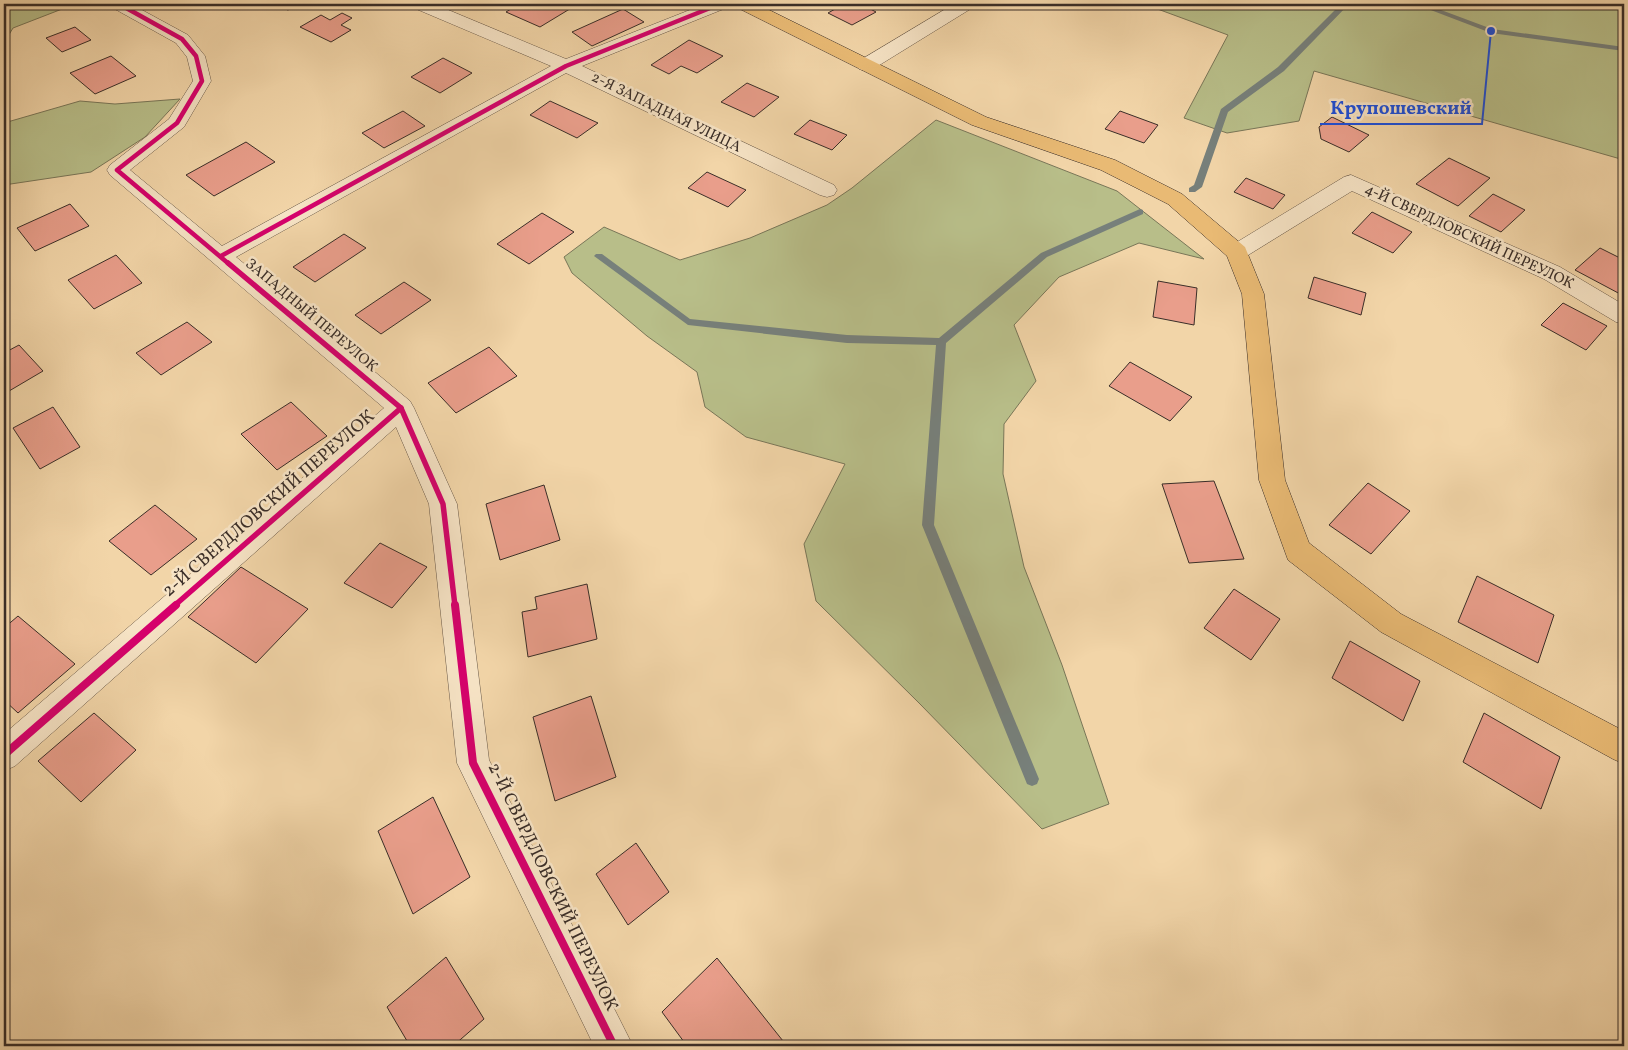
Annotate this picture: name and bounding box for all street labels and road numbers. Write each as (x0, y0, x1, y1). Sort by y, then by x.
street label: 2-Я ЗАПАДНАЯ УЛИЦА (587, 67, 745, 159)
street label: 4-Й СВЕРДЛОВСКИЙ ПЕРЕУЛОК (1361, 179, 1577, 295)
street label: ЗАПАДНЫЙ ПЕРЕУЛОК (240, 254, 382, 378)
street label: 2-Й СВЕРДЛОВСКИЙ ПЕРЕУЛОК (157, 405, 381, 603)
street label: 2-Й СВЕРДЛОВСКИЙ ПЕРЕУЛОК (481, 758, 623, 1016)

